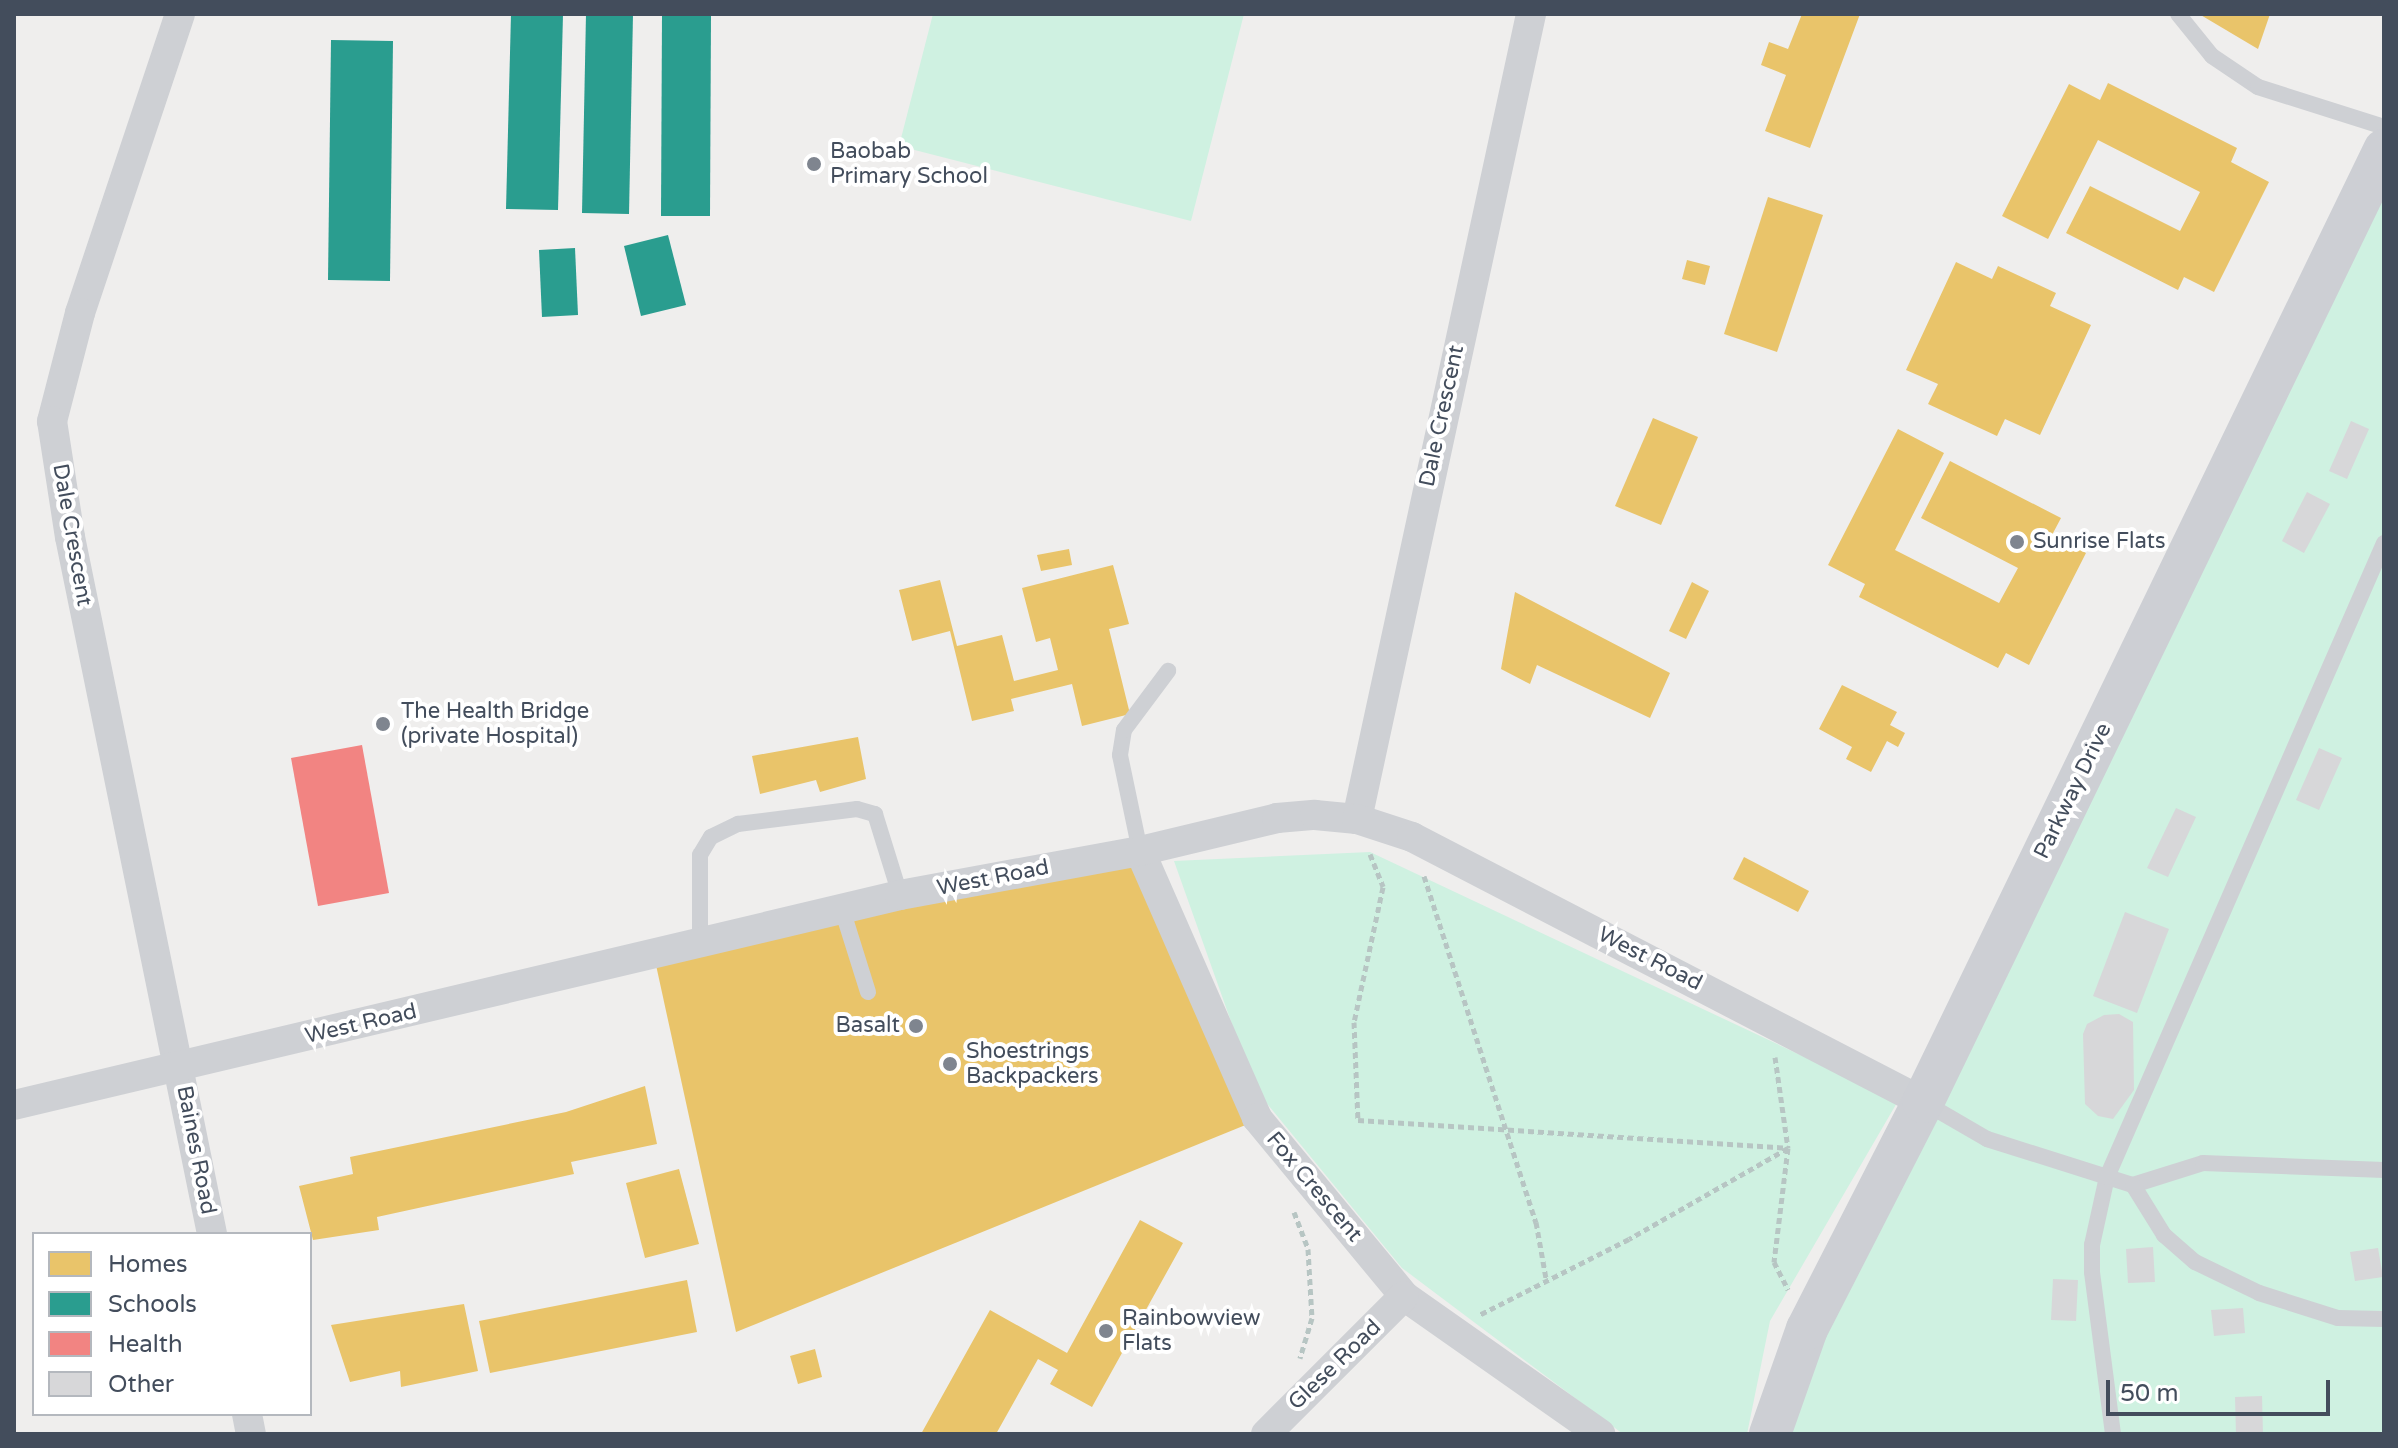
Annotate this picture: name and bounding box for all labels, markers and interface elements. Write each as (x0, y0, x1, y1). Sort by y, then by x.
place label: Baobab Primary School (830, 138, 988, 190)
marker: Baobab Primary School (805, 155, 823, 173)
street label: Dale Crescent (1414, 343, 1470, 489)
street label: Dale Crescent (46, 462, 98, 608)
place label: Sunrise Flats (2033, 529, 2166, 555)
marker: Sunrise Flats (2008, 533, 2026, 551)
place label: The Health Bridge (private Hospital) (401, 698, 589, 750)
marker: The Health Bridge (private Hospital) (372, 713, 394, 735)
street label: Parkway Drive (2029, 719, 2117, 863)
street label: West Road (935, 854, 1051, 902)
street label: West Road (1593, 921, 1707, 997)
street label: West Road (303, 998, 419, 1050)
place label: Basalt (836, 1013, 900, 1039)
marker: Basalt (907, 1017, 925, 1035)
place label: Shoestrings Backpackers (966, 1038, 1099, 1090)
marker: Shoestrings Backpackers (941, 1055, 959, 1073)
street label: Baines Road (171, 1083, 221, 1217)
street label: Fox Crescent (1260, 1127, 1368, 1247)
legend (32, 1232, 312, 1416)
text: Homes (108, 1250, 188, 1279)
text: Schools (108, 1290, 197, 1319)
place label: Rainbowview Flats (1122, 1305, 1260, 1356)
street label: Glese Road (1283, 1314, 1387, 1416)
marker: Rainbowview Flats (1097, 1322, 1115, 1340)
text: Health (108, 1330, 183, 1359)
scale bar (2110, 1364, 2334, 1414)
text: Other (108, 1370, 174, 1399)
text: 50 m (2120, 1379, 2178, 1408)

